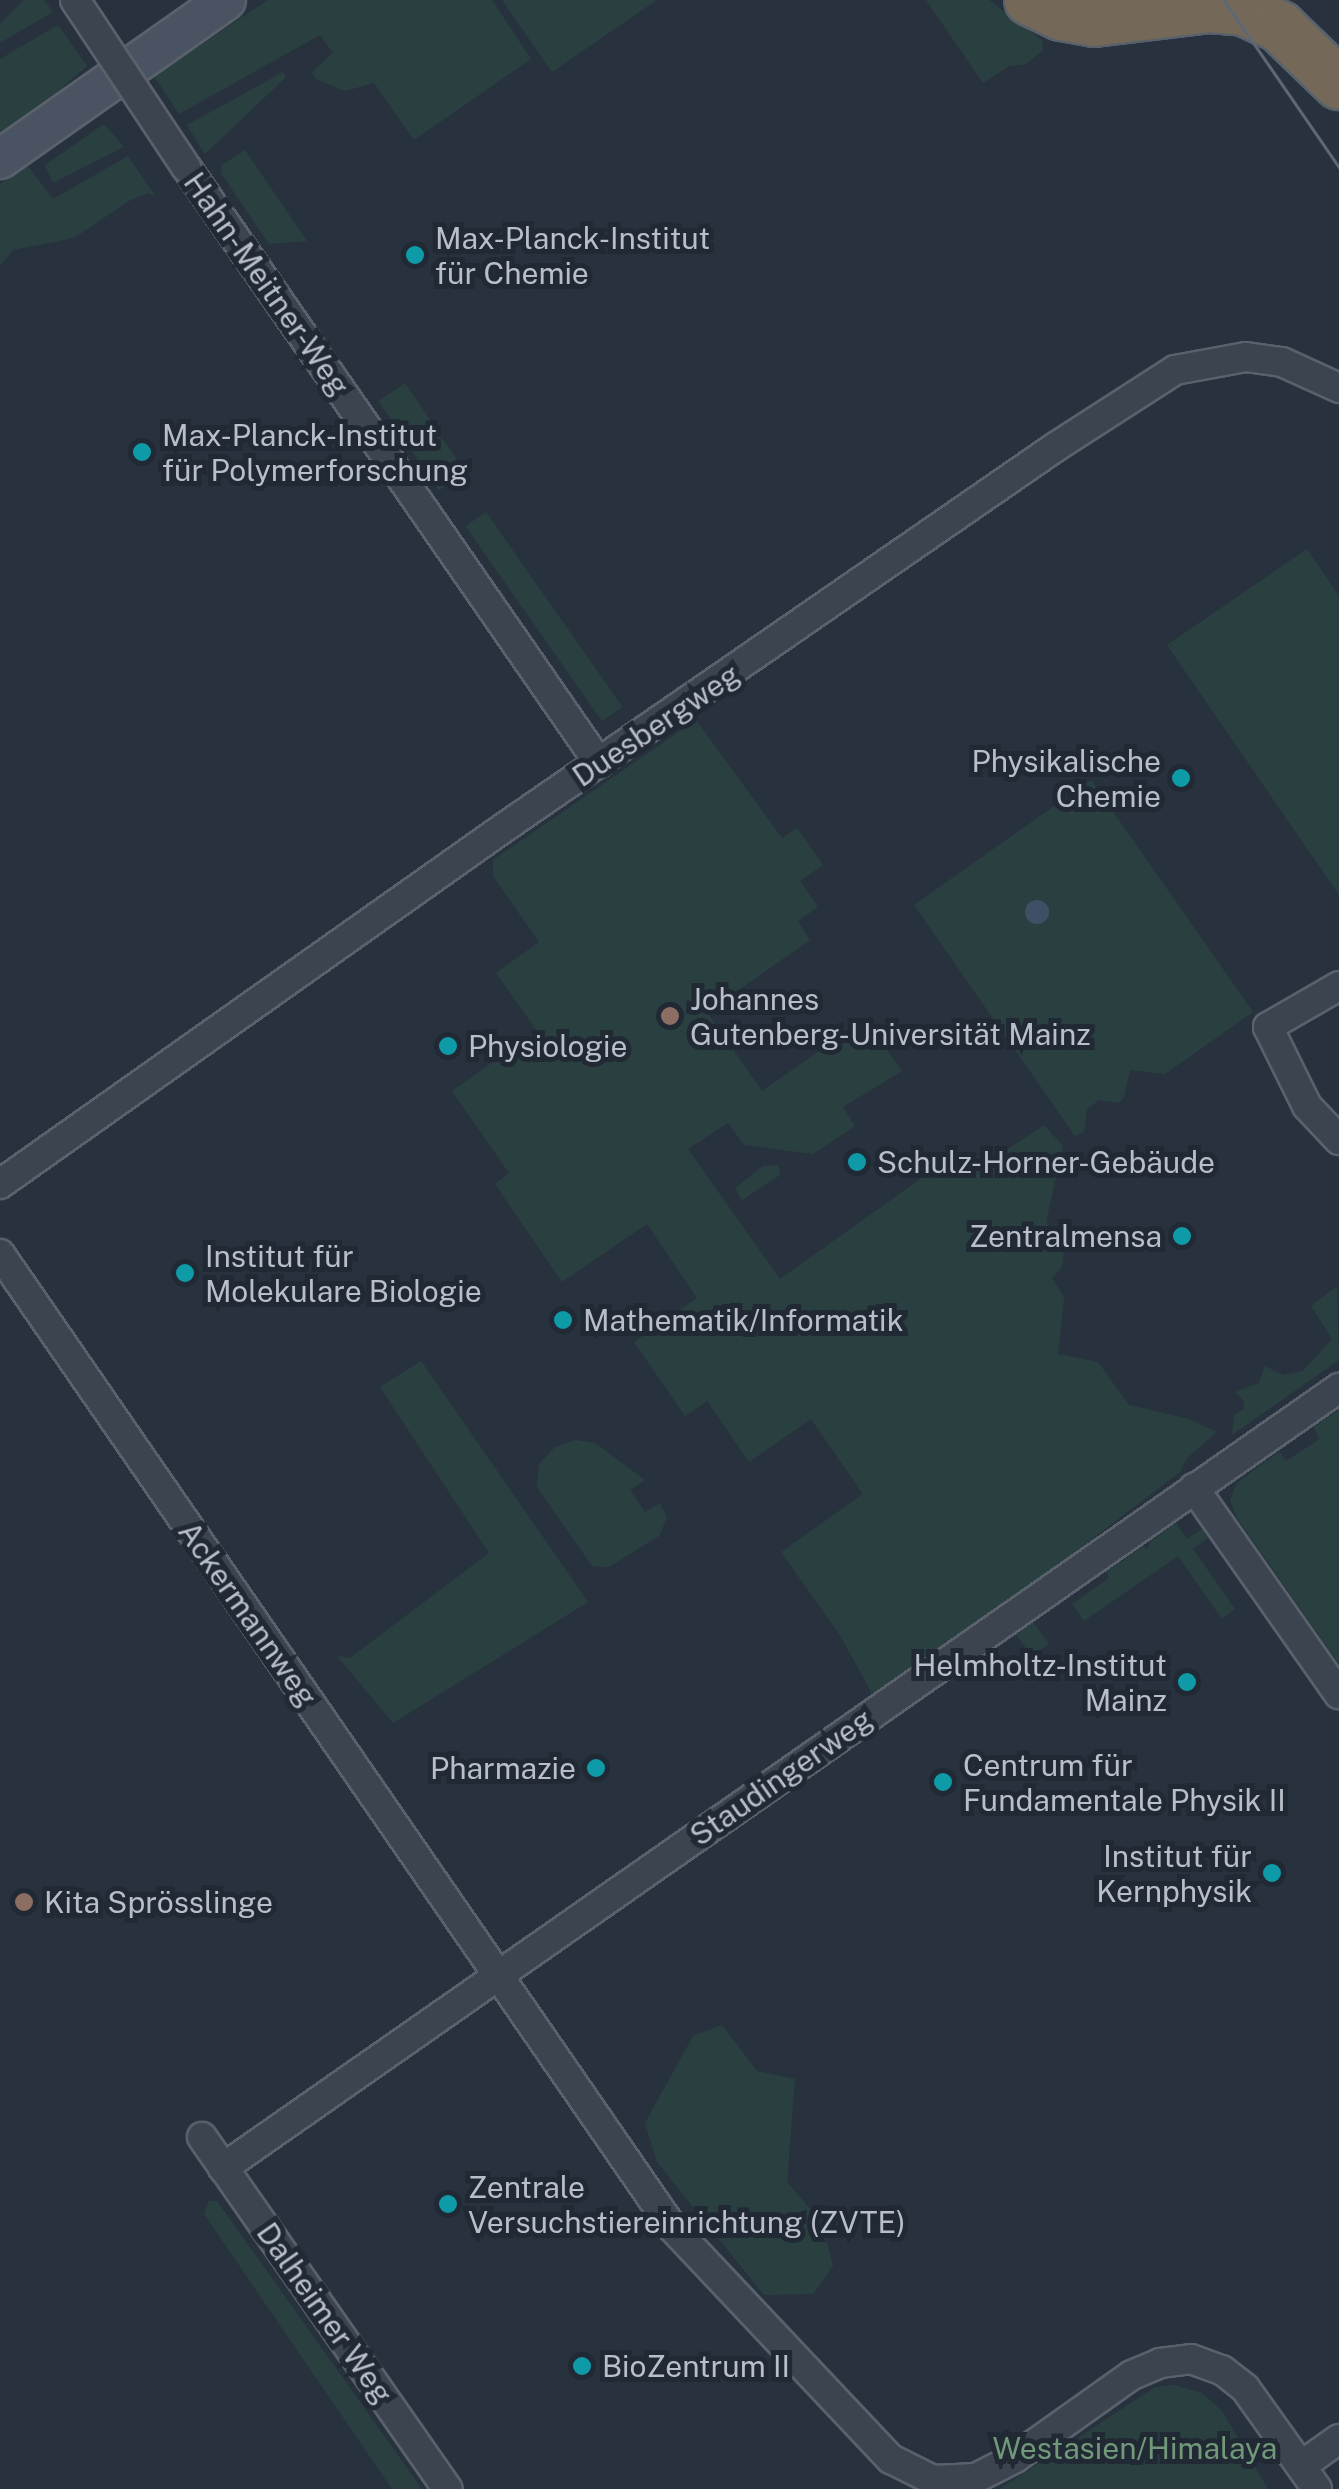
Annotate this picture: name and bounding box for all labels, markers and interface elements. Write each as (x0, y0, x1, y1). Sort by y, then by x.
street label: Hahn-Meitner-Weg (176, 165, 358, 403)
place label: Max-Planck-Institut für Chemie (435, 220, 710, 290)
marker: Max-Planck-Institut für Chemie (404, 244, 426, 266)
place label: Max-Planck-Institut für Polymerforschung (162, 417, 468, 488)
marker: Max-Planck-Institut für Polymerforschung (131, 441, 153, 463)
street label: Duesbergweg (566, 656, 746, 794)
place label: Physikalische Chemie (972, 743, 1161, 814)
marker: Physikalische Chemie (1170, 767, 1192, 789)
place label: Johannes Gutenberg-Universität Mainz (690, 981, 1091, 1052)
marker: Johannes Gutenberg-Universität Mainz (659, 1005, 681, 1027)
place label: Physiologie (468, 1028, 627, 1064)
marker: Physiologie (437, 1035, 459, 1057)
place label: Schulz-Horner-Gebäude (877, 1144, 1215, 1180)
marker: Schulz-Horner-Gebäude (846, 1151, 868, 1173)
place label: Zentralmensa (969, 1218, 1162, 1254)
marker: Zentralmensa (1171, 1225, 1193, 1247)
place label: Institut für Molekulare Biologie (205, 1238, 482, 1308)
marker: Institut für Molekulare Biologie (174, 1262, 196, 1284)
place label: Mathematik/Informatik (583, 1302, 904, 1338)
marker: Mathematik/Informatik (552, 1309, 574, 1331)
street label: Ackermannweg (171, 1515, 325, 1713)
place label: Helmholtz-Institut Mainz (914, 1647, 1167, 1718)
marker: Helmholtz-Institut Mainz (1176, 1671, 1198, 1693)
street label: Staudingerweg (683, 1701, 879, 1853)
place label: Centrum für Fundamentale Physik II (963, 1747, 1286, 1818)
place label: Pharmazie (430, 1750, 576, 1786)
marker: Pharmazie (585, 1757, 607, 1779)
marker: Centrum für Fundamentale Physik II (932, 1771, 954, 1793)
place label: Institut für Kernphysik (1096, 1838, 1252, 1908)
marker: Institut für Kernphysik (1261, 1862, 1283, 1884)
place label: Kita Sprösslinge (44, 1884, 273, 1920)
marker: Kita Sprösslinge (13, 1891, 35, 1913)
place label: Zentrale Versuchstiereinrichtung (ZVTE) (468, 2169, 906, 2240)
marker: Zentrale Versuchstiereinrichtung (ZVTE) (437, 2193, 459, 2215)
street label: Dalheimer Weg (249, 2215, 401, 2411)
place label: BioZentrum II (602, 2348, 790, 2384)
marker: BioZentrum II (571, 2355, 593, 2377)
park label: Westasien/Himalaya (993, 2430, 1277, 2466)

